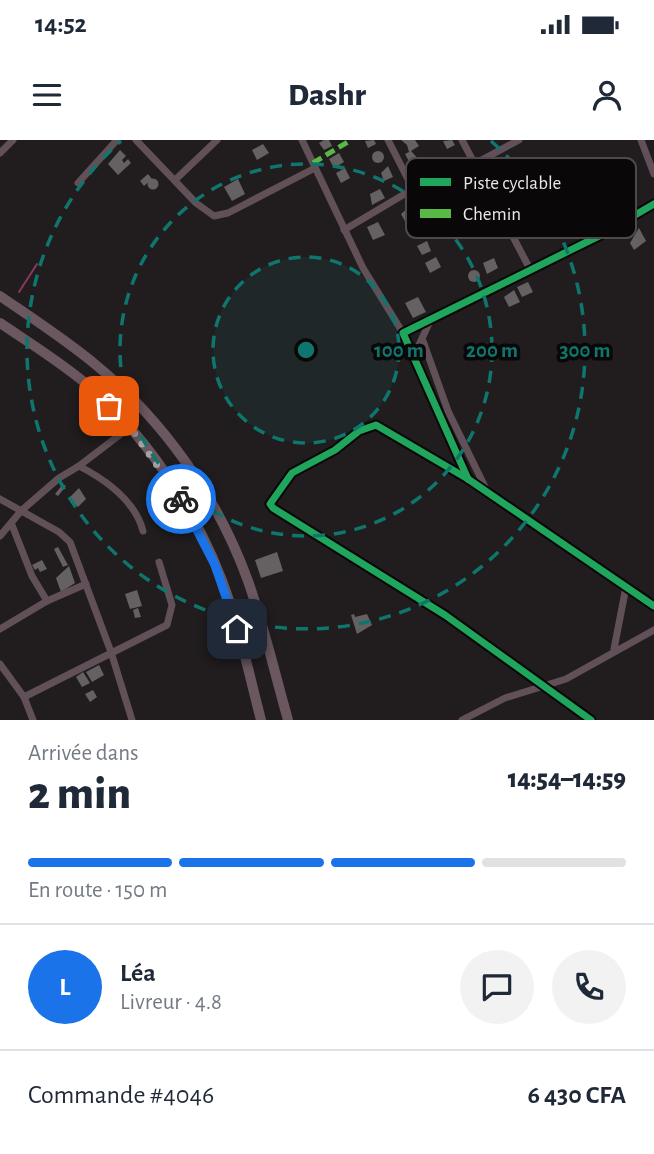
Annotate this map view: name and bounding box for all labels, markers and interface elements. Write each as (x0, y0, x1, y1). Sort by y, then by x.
text: 14:52 (35, 11, 87, 37)
icon: menu (28, 76, 66, 114)
icon: person (588, 76, 626, 114)
text: Dashr (288, 79, 366, 111)
legend (406, 158, 636, 238)
text: Piste cyclable (463, 174, 561, 193)
text: Chemin (463, 205, 521, 224)
centre of rings (294, 338, 318, 362)
text: 100 m (374, 340, 424, 361)
text: 200 m (466, 340, 518, 361)
text: 300 m (559, 340, 611, 361)
pin (79, 376, 139, 436)
icon: bag (90, 387, 128, 425)
courier (146, 464, 216, 534)
icon: bike (162, 480, 200, 518)
pin (207, 599, 267, 659)
icon: home (218, 610, 256, 648)
text: Arrivée dans (28, 742, 139, 765)
text: 14:54–14:59 (508, 766, 626, 792)
text: 2 min (28, 771, 131, 817)
text: En route · 150 m (28, 879, 167, 902)
button: chat (460, 950, 534, 1024)
button: phone (552, 950, 626, 1024)
text: Léa (120, 960, 156, 986)
text: L (59, 974, 71, 1000)
text: Livreur · 4.8 (120, 991, 222, 1014)
text: Commande #4046 (28, 1082, 214, 1108)
text: 6 430 CFA (528, 1082, 626, 1108)

